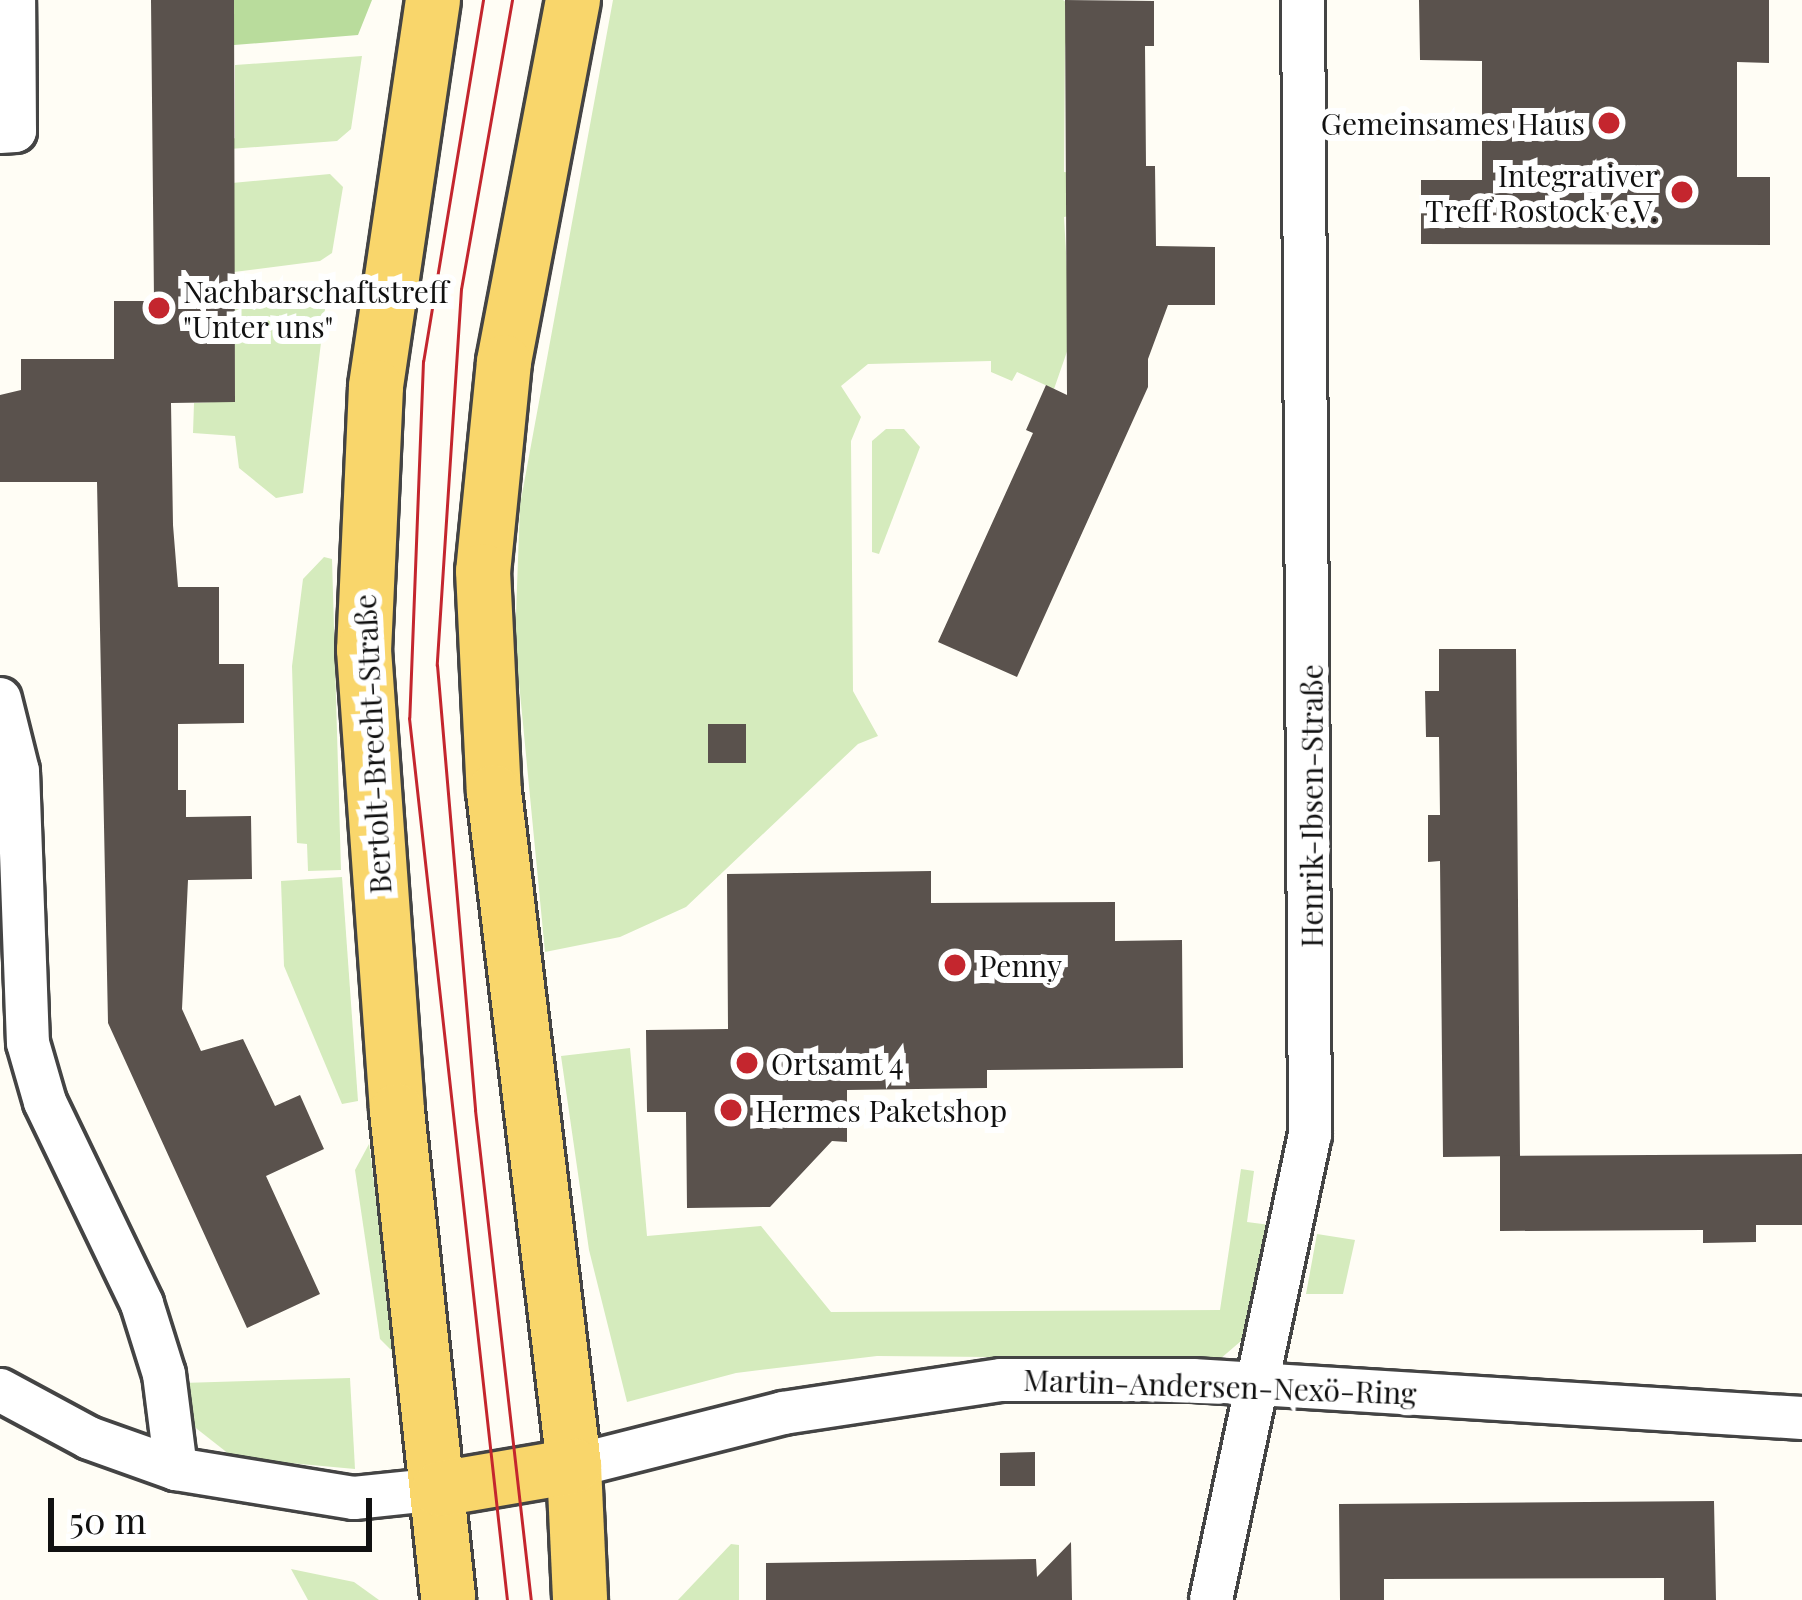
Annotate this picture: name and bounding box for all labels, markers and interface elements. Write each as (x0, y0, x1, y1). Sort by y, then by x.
place label: Gemeinsames Haus (1321, 105, 1585, 141)
marker: Gemeinsames Haus (1596, 110, 1622, 136)
place label: Integrativer Treff Rostock e.V. (1425, 157, 1658, 228)
marker: Integrativer Treff Rostock e.V. (1669, 179, 1695, 205)
place label: Nachbarschaftstreff "Unter uns" (183, 273, 449, 344)
marker: Nachbarschaftstreff "Unter uns" (146, 295, 172, 321)
street label: Bertolt-Brecht-Straße (346, 593, 398, 895)
street label: Henrik-Ibsen-Straße (1293, 664, 1329, 948)
place label: Penny (979, 947, 1062, 983)
marker: Penny (942, 952, 968, 978)
place label: Ortsamt 4 (771, 1045, 905, 1081)
marker: Ortsamt 4 (734, 1050, 760, 1076)
place label: Hermes Paketshop (755, 1092, 1007, 1128)
marker: Hermes Paketshop (718, 1097, 744, 1123)
street label: Martin-Andersen-Nexö-Ring (1023, 1361, 1417, 1411)
scale bar (54, 1474, 378, 1548)
text: 50 m (69, 1495, 146, 1543)

